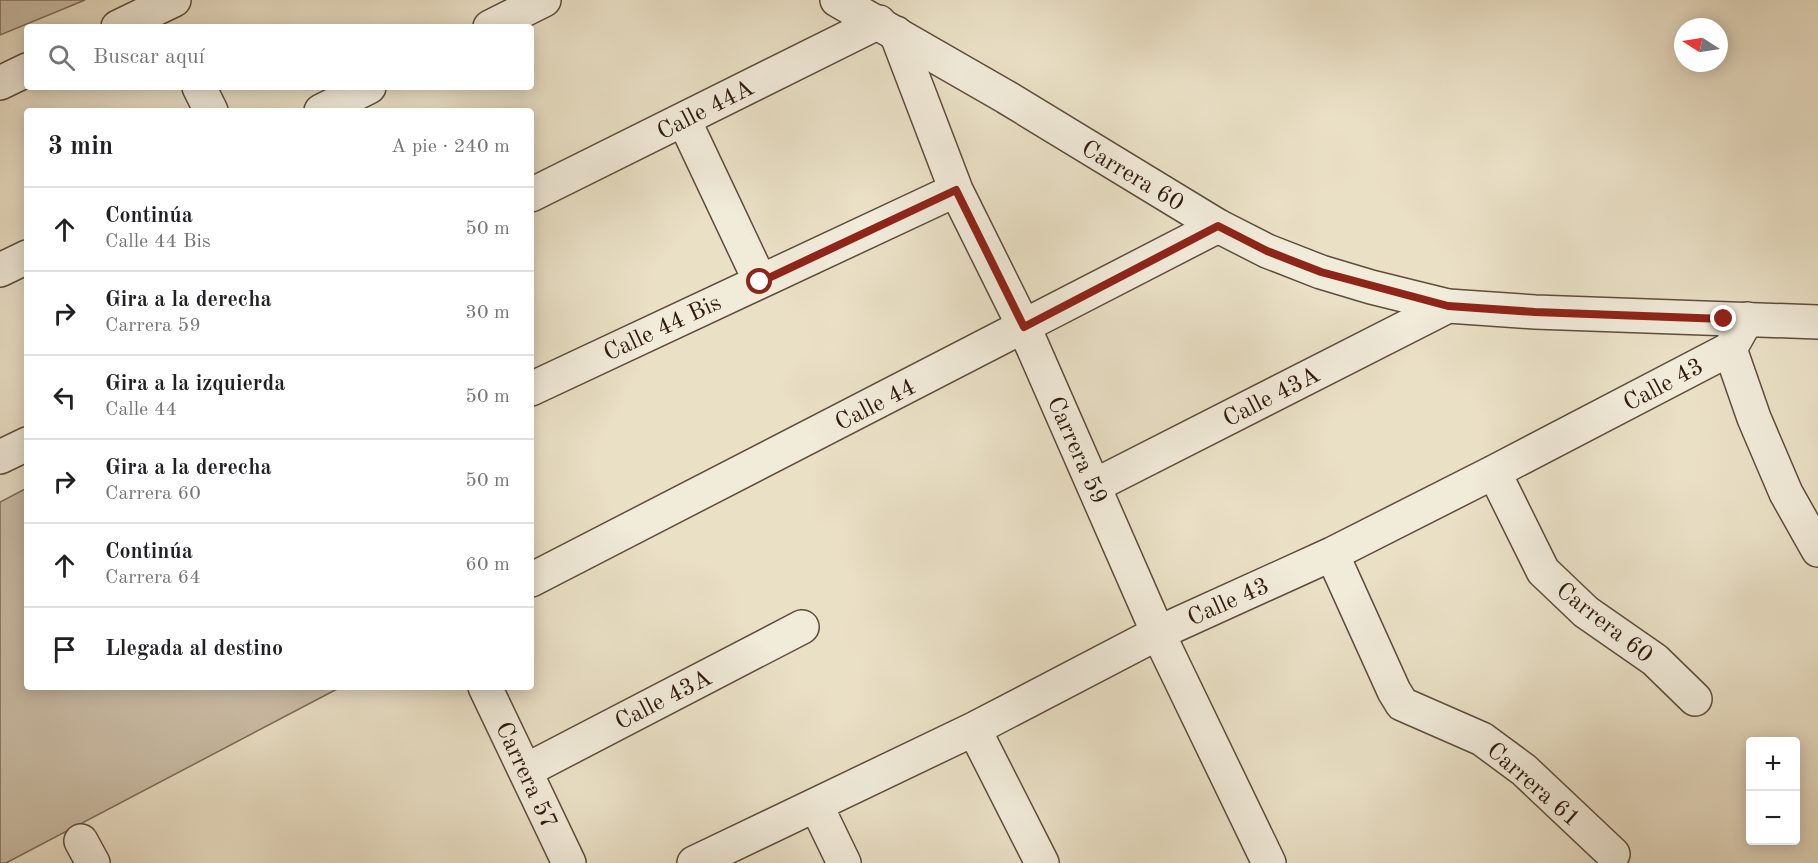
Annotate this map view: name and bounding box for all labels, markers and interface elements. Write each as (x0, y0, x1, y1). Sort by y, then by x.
north arrow (1674, 18, 1728, 72)
search box (24, 24, 534, 90)
icon: search (45, 41, 78, 74)
text: Buscar aquí (93, 46, 205, 68)
street label: Calle 44A (654, 76, 758, 145)
text: 3 min (48, 134, 113, 160)
text: A pie · 240 m (391, 137, 510, 157)
street label: Carrera 60 (1077, 137, 1187, 217)
text: Continúa (105, 205, 193, 227)
icon: ahead (48, 213, 81, 246)
text: 50 m (465, 219, 510, 239)
text: Calle 44 Bis (105, 232, 211, 252)
route start (746, 268, 772, 294)
text: Gira a la derecha (105, 289, 272, 311)
street label: Calle 44 Bis (600, 291, 725, 366)
icon: right (48, 297, 81, 330)
text: 30 m (465, 303, 510, 323)
route end (1710, 305, 1736, 331)
text: Carrera 59 (105, 316, 201, 336)
street label: Calle 43 (1620, 355, 1708, 417)
street label: Calle 43A (1220, 363, 1324, 432)
text: Gira a la izquierda (105, 373, 285, 395)
street label: Calle 44 (832, 375, 920, 436)
icon: left (48, 381, 81, 414)
text: 50 m (465, 387, 510, 407)
street label: Carrera 59 (1042, 393, 1111, 508)
text: Calle 44 (105, 400, 177, 420)
text: Gira a la derecha (105, 457, 272, 479)
icon: right (48, 465, 81, 498)
text: 50 m (465, 471, 510, 491)
text: Carrera 60 (105, 484, 201, 504)
text: Continúa (105, 541, 193, 563)
icon: ahead (48, 549, 81, 582)
text: 60 m (465, 555, 510, 575)
text: Carrera 64 (105, 568, 201, 588)
street label: Calle 43 (1184, 574, 1273, 631)
street label: Carrera 60 (1551, 579, 1656, 668)
icon: arrive (48, 633, 81, 666)
text: Llegada al destino (105, 638, 283, 660)
street label: Calle 43A (612, 666, 716, 735)
street label: Carrera 57 (490, 719, 560, 833)
map controls (1746, 737, 1800, 845)
button: + (1746, 737, 1800, 791)
street label: Carrera 61 (1481, 739, 1584, 832)
button: − (1746, 791, 1800, 845)

